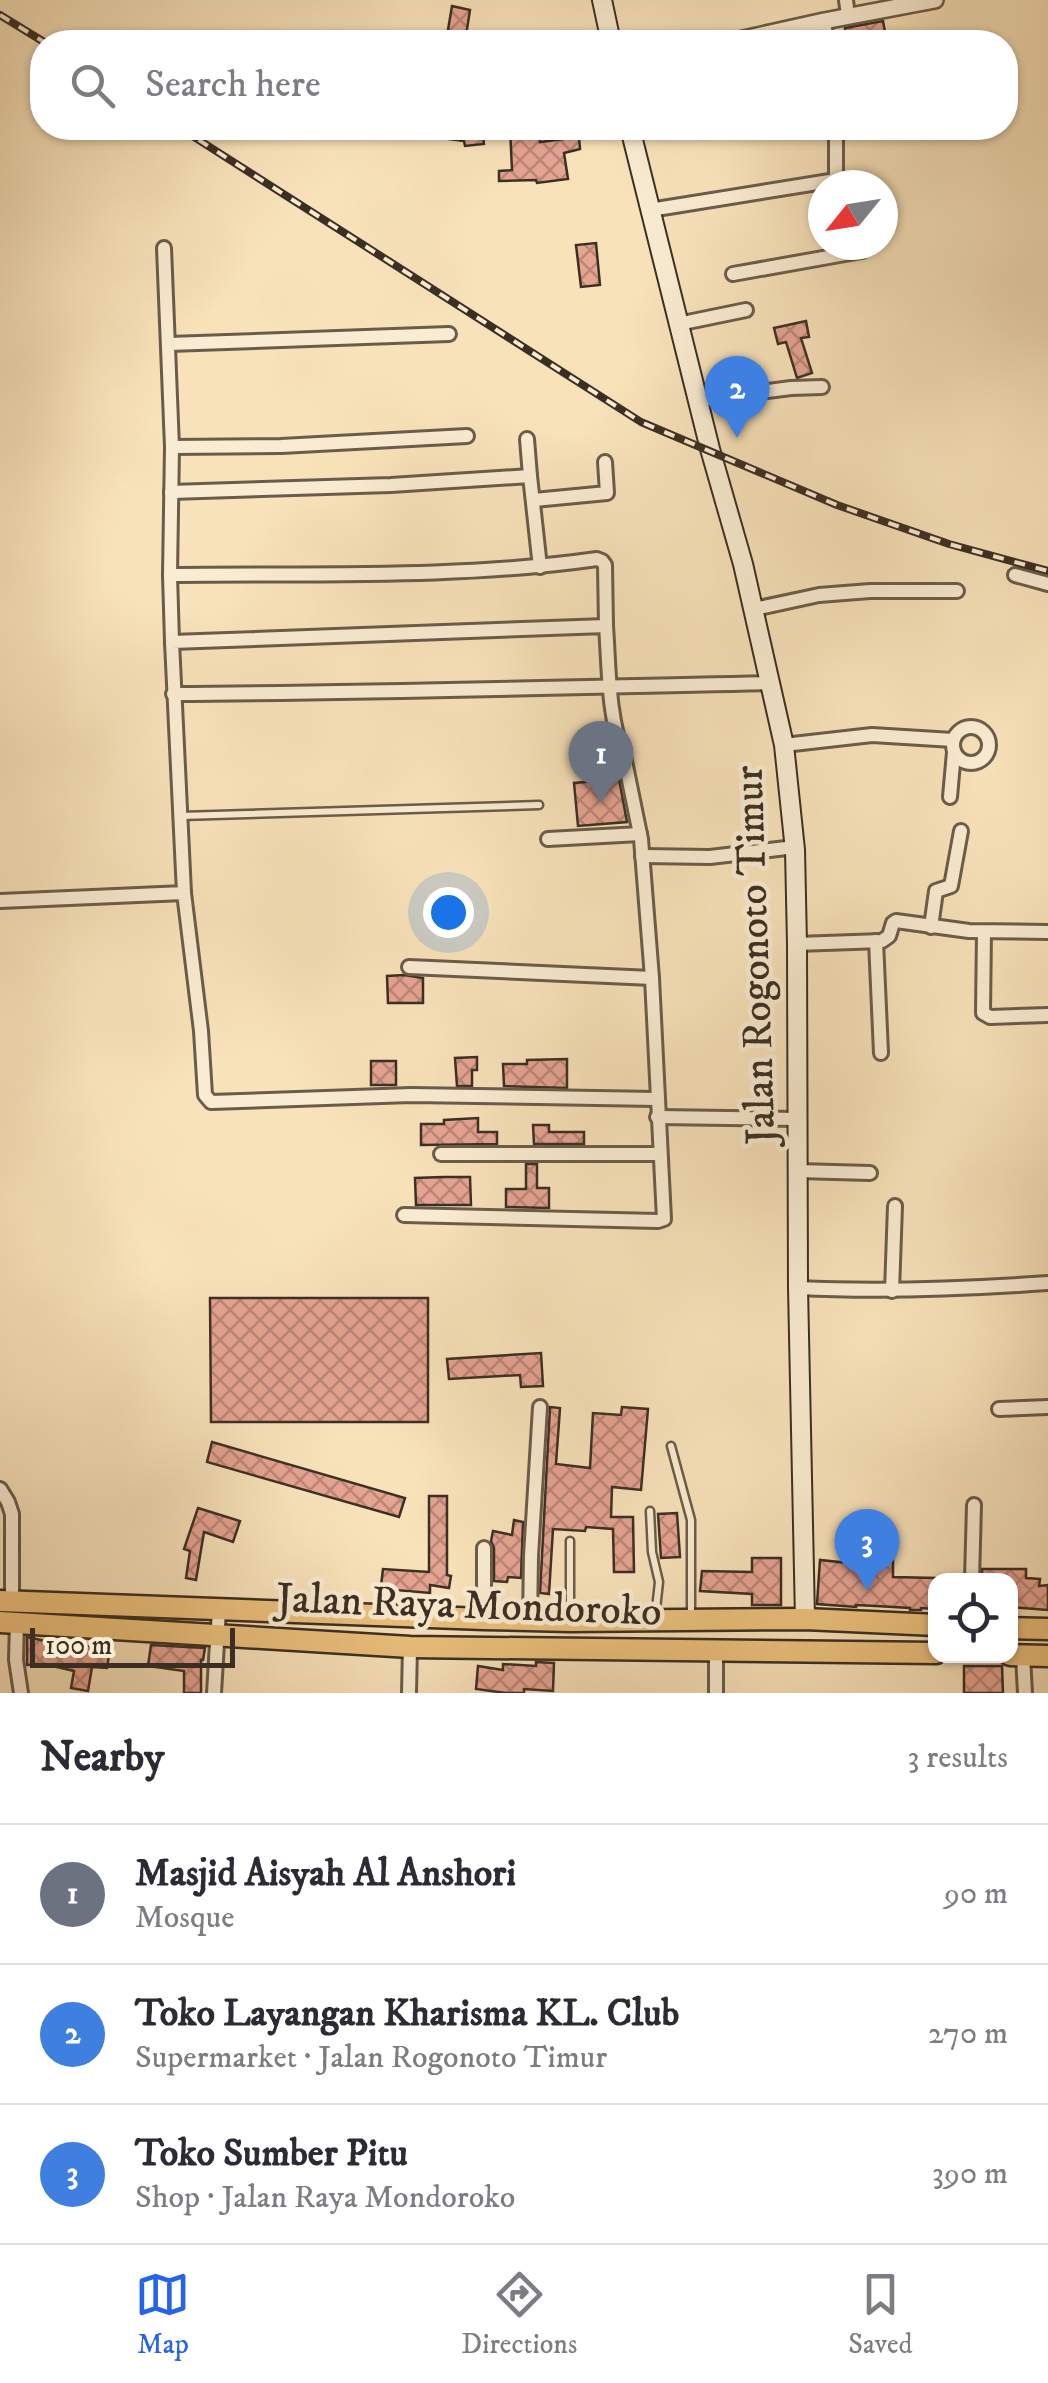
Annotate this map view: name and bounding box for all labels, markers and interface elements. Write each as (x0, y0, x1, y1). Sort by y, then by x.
search box (30, 30, 1018, 140)
icon: search (65, 58, 120, 113)
text: Search here (145, 61, 321, 109)
north arrow (808, 170, 898, 260)
pin: 2 (704, 356, 770, 438)
pin: 1 (568, 720, 634, 803)
street label: Jalan Rogonoto Timur (723, 764, 789, 1149)
your location (423, 887, 474, 938)
pin: 3 (834, 1508, 900, 1591)
street label: Jalan Raya Mondoroko (271, 1573, 663, 1639)
map controls (928, 1573, 1018, 1663)
button: locate (928, 1573, 1018, 1663)
scale bar (30, 1623, 235, 1668)
text: 100 m (45, 1628, 112, 1663)
text: Nearby (40, 1732, 164, 1784)
text: 3 results (907, 1738, 1008, 1778)
text: Masjid Aisyah Al Anshori (135, 1850, 516, 1898)
text: 1 (67, 1874, 78, 1914)
text: 90 m (944, 1874, 1008, 1914)
text: Mosque (135, 1898, 235, 1938)
text: Toko Layangan Kharisma KL. Club (135, 1990, 679, 2038)
text: 2 (65, 2014, 80, 2054)
text: 270 m (928, 2014, 1008, 2054)
text: Supermarket · Jalan Rogonoto Timur (135, 2038, 607, 2078)
text: Toko Sumber Pitu (135, 2130, 408, 2178)
text: 3 (67, 2154, 78, 2194)
text: 390 m (932, 2154, 1008, 2194)
text: Shop · Jalan Raya Mondoroko (135, 2178, 515, 2218)
tab: Map (135, 2267, 190, 2362)
tab: Directions (461, 2267, 577, 2362)
tab: Saved (848, 2267, 913, 2362)

